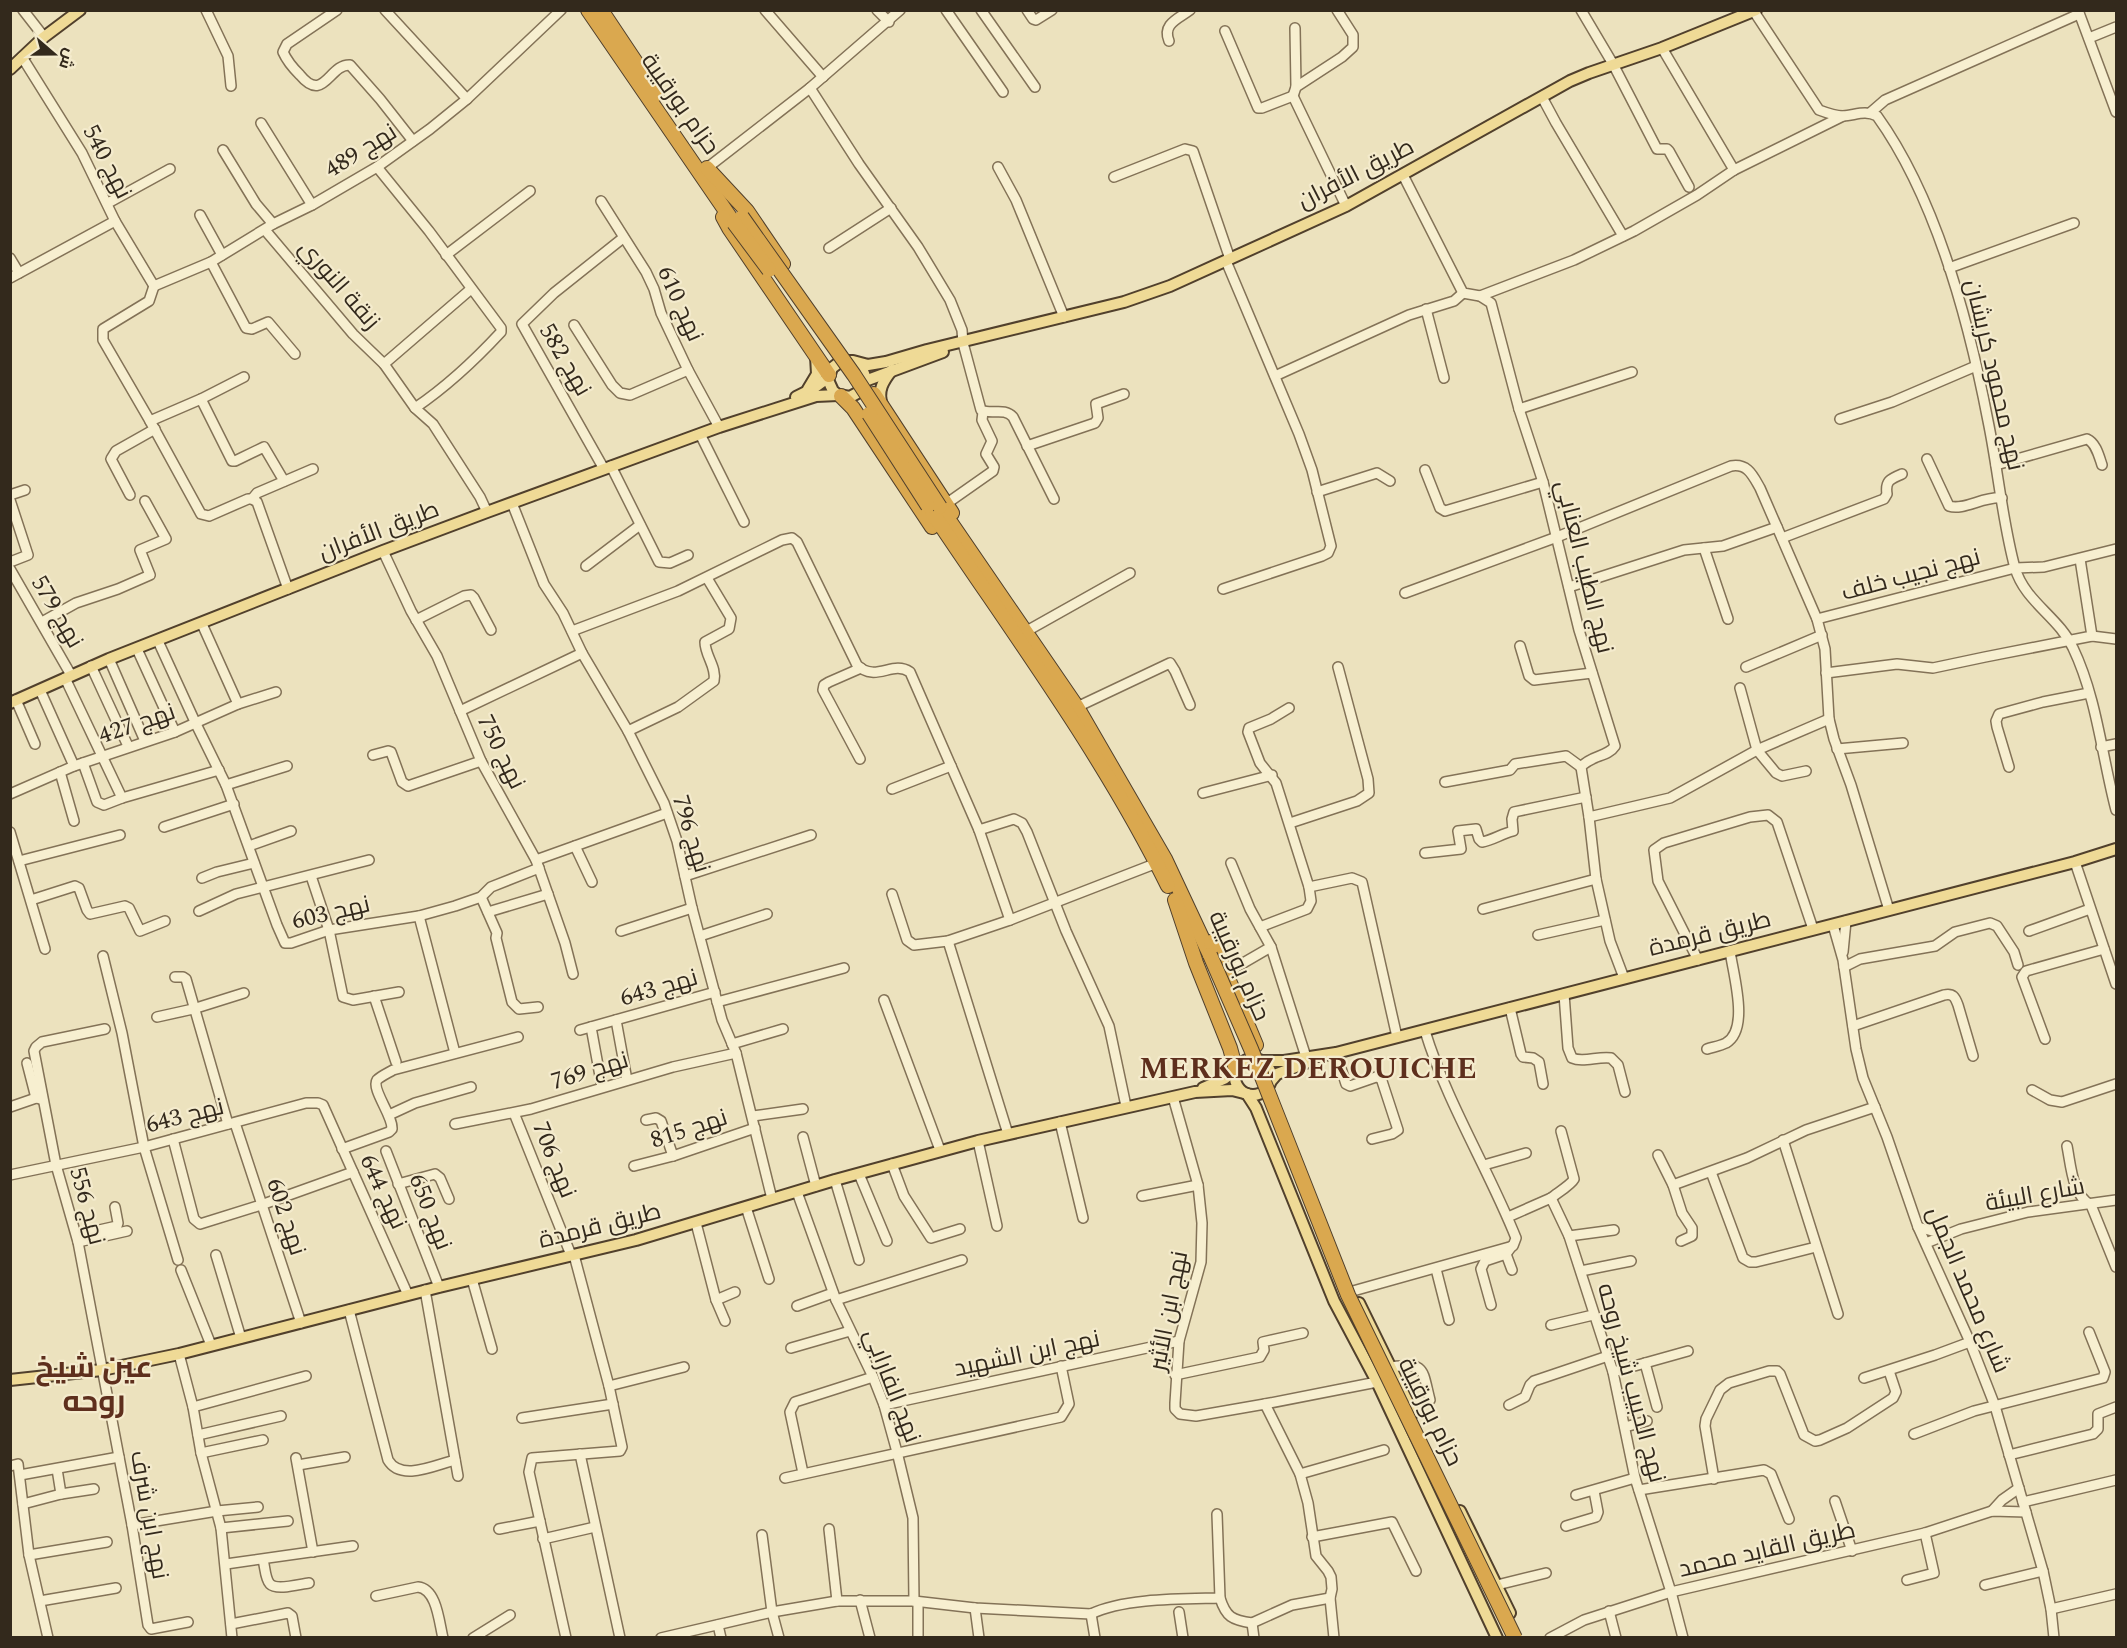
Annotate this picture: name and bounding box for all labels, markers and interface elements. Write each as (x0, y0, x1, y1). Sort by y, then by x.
north arrow (24, 24, 84, 84)
text: ش (52, 45, 82, 73)
street label: حزام بورقيبة (632, 46, 728, 162)
street label: نهج 489 (318, 115, 404, 187)
street label: نهج 540 (73, 118, 141, 206)
street label: طريق الأفران (1291, 129, 1421, 219)
street label: زنقة النوري (289, 232, 389, 338)
street label: نهج 610 (647, 260, 713, 348)
street label: نهج محمود كريشان (1955, 276, 2033, 474)
street label: نهج 582 (530, 317, 600, 403)
street label: نهج الطيب العنابي (1545, 477, 1623, 657)
street label: طريق الأفران (313, 491, 445, 571)
street label: نهج نجيب خلف (1837, 539, 1985, 611)
street label: نهج 579 (22, 569, 92, 655)
street label: نهج 427 (94, 694, 180, 754)
street label: نهج 750 (467, 708, 535, 796)
street label: نهج 796 (662, 791, 720, 877)
street label: نهج 603 (288, 887, 374, 939)
street label: طريق قرمدة (1645, 901, 1775, 967)
street label: حزام بورقيبة (1199, 905, 1279, 1027)
street label: نهج 643 (616, 960, 702, 1016)
street label: نهج 769 (547, 1042, 633, 1100)
district label: MERKEZ DEROUICHE (1139, 1046, 1477, 1092)
street label: نهج 643 (142, 1089, 228, 1143)
street label: نهج 815 (646, 1100, 732, 1158)
street label: نهج 706 (522, 1116, 586, 1204)
street label: نهج 644 (350, 1148, 416, 1236)
street label: نهج 556 (59, 1163, 115, 1249)
street label: نهج 650 (399, 1169, 461, 1255)
street label: شارع البيئة (1982, 1169, 2088, 1221)
street label: نهج 602 (257, 1174, 315, 1260)
street label: طريق قرمدة (535, 1193, 665, 1259)
street label: شارع محمد الجمل (1917, 1201, 2019, 1379)
street label: نهج ابن الأثير (1139, 1248, 1198, 1376)
street label: نهج الحبيب شيخ روحه (1587, 1279, 1675, 1487)
street label: نهج ابن الشهيد (951, 1321, 1103, 1387)
street label: نهج الفارابي (854, 1324, 930, 1448)
district label: عين شيخ روحه (35, 1345, 153, 1425)
street label: حزام بورقيبة (1388, 1351, 1472, 1473)
street label: نهج ابن شرف (120, 1448, 178, 1582)
street label: طريق القايد محمد (1675, 1512, 1859, 1588)

